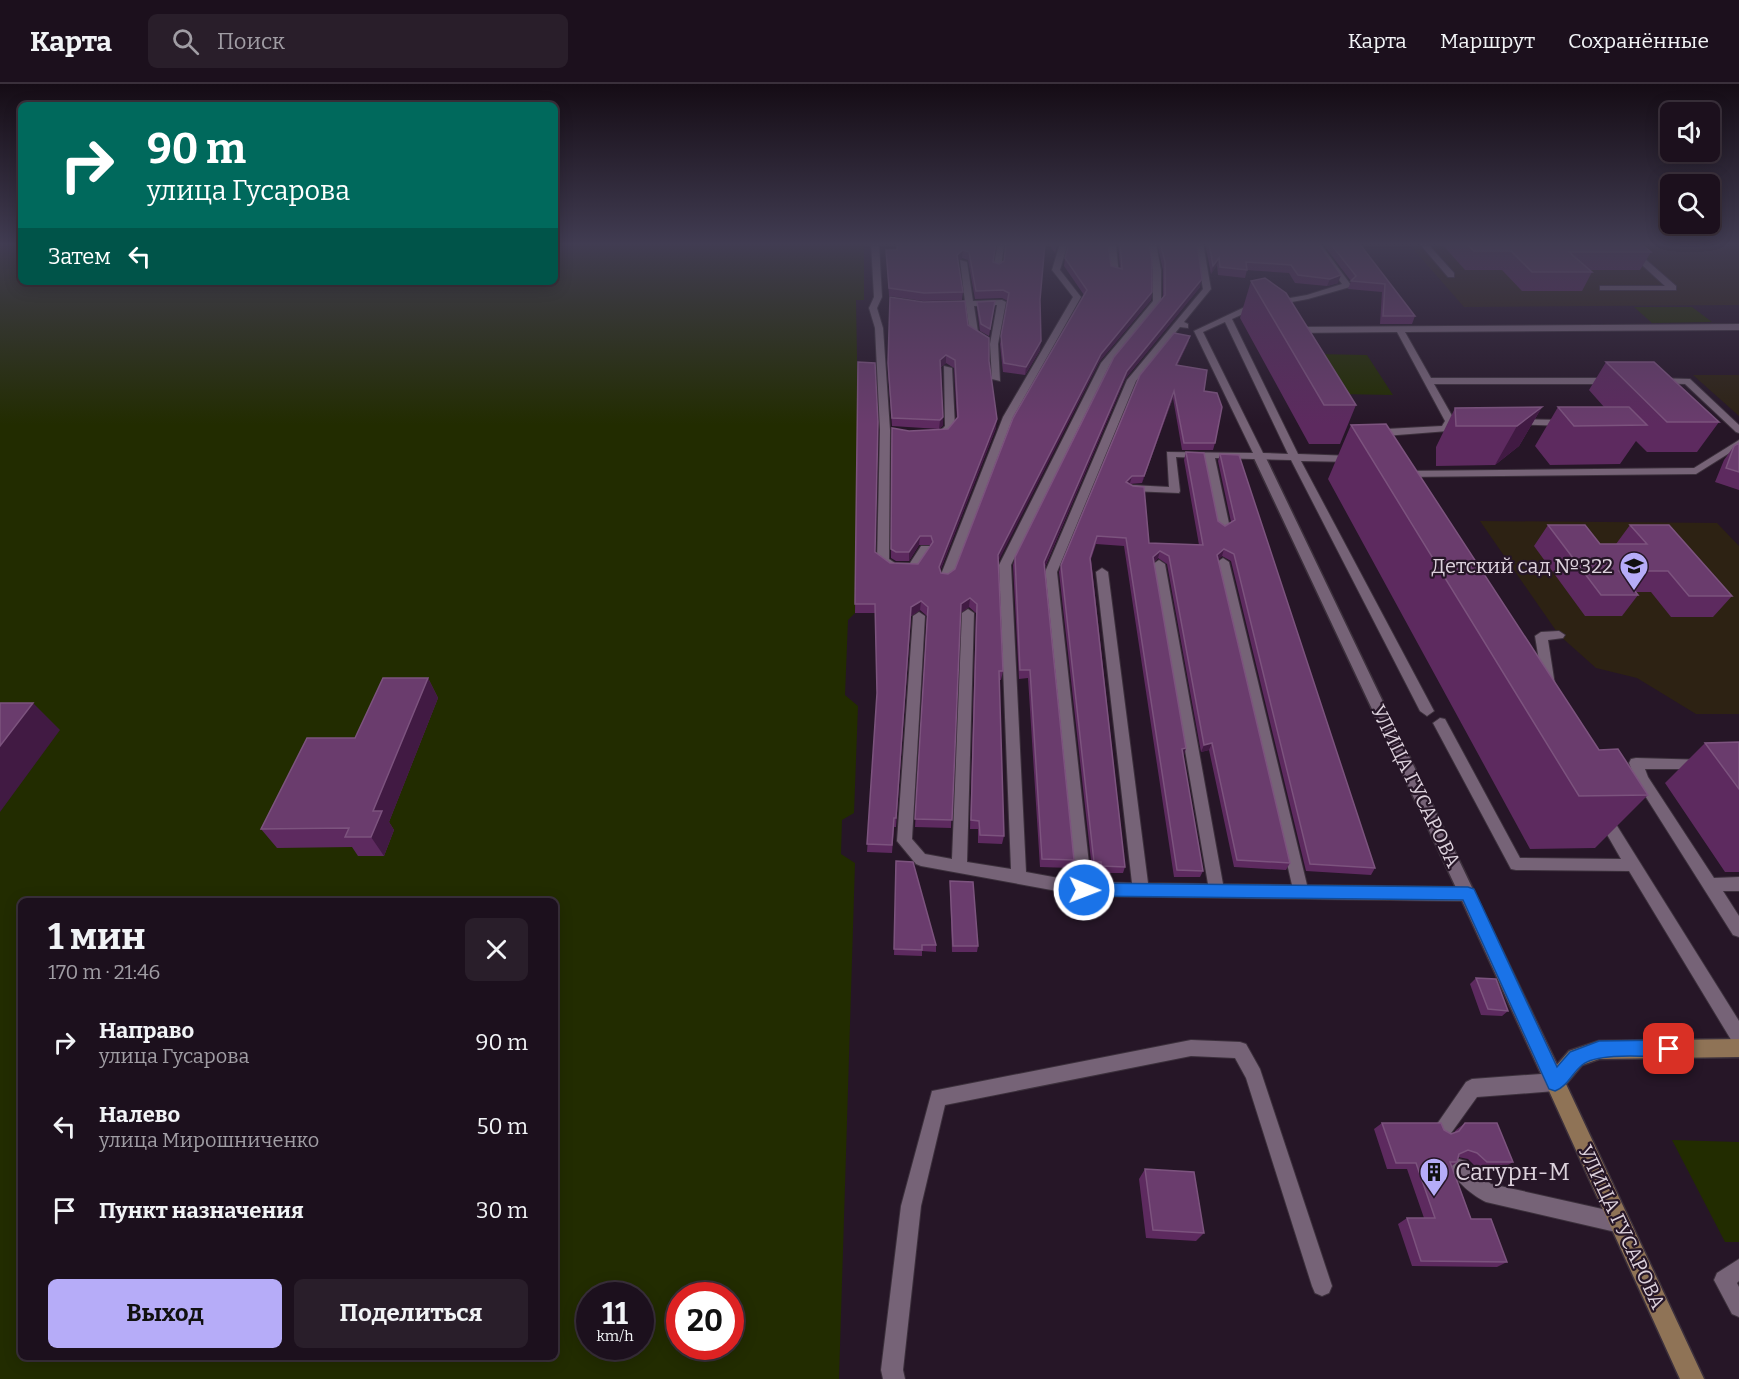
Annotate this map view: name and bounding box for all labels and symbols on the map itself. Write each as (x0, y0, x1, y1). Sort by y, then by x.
school or university icon: Детский сад №322 (1618, 550, 1650, 592)
place label: Детский сад №322 (1432, 554, 1613, 578)
street label: УЛИЦА ГУСАРОВА (1366, 701, 1466, 872)
position arrow (1052, 858, 1116, 922)
pin (1643, 1023, 1694, 1074)
street label: УЛИЦА ГУСАРОВА (1574, 1141, 1671, 1313)
building icon: Сатурн-М (1418, 1156, 1450, 1198)
place label: Сатурн-М (1455, 1158, 1570, 1186)
speed limit sign: 20 (666, 1282, 744, 1360)

